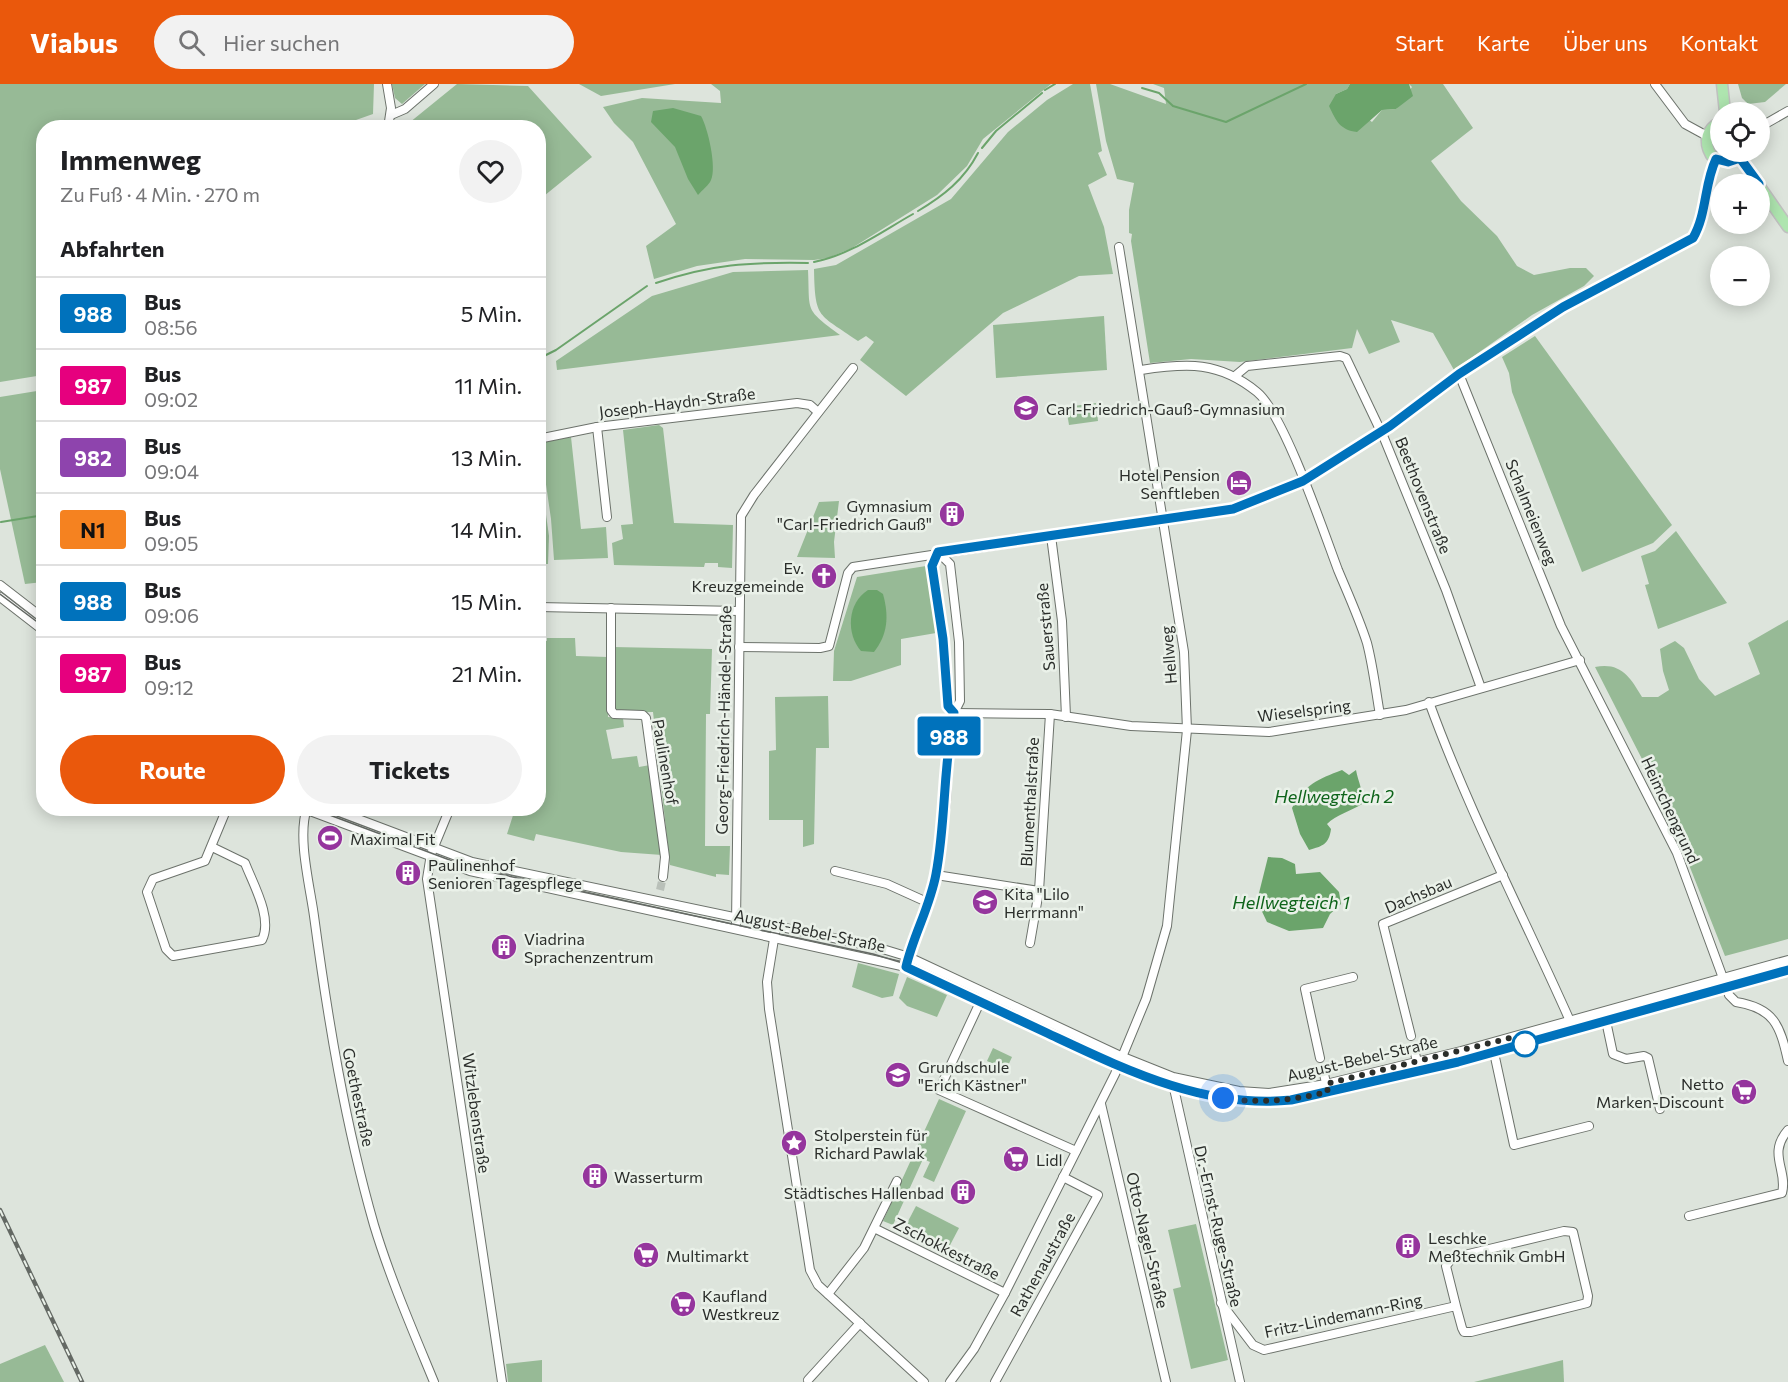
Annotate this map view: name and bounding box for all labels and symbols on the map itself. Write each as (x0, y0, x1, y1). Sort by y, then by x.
street label: Joseph-Haydn-Straße (598, 383, 756, 421)
school or university icon: Carl-Friedrich-Gauß-Gymnasium (1011, 393, 1041, 423)
place label: Carl-Friedrich-Gauß-Gymnasium (1046, 399, 1285, 418)
street label: Beethovenstraße (1392, 434, 1456, 556)
street label: Schalmeienweg (1502, 456, 1562, 568)
place label: Hotel Pension Senftleben (1119, 465, 1220, 502)
hotel icon: Hotel Pension Senftleben (1224, 468, 1254, 498)
place label: Gymnasium "Carl-Friedrich Gauß" (777, 496, 932, 533)
building icon: Gymnasium "Carl-Friedrich Gauß" (937, 499, 967, 529)
place label: Ev. Kreuzgemeinde (692, 558, 804, 595)
church icon: Ev. Kreuzgemeinde (809, 561, 839, 591)
street label: Sauerstraße (1032, 582, 1058, 672)
street label: Georg-Friedrich-Händel-Straße (712, 605, 734, 835)
street label: Hellweg (1156, 625, 1180, 685)
street label: Wieselspring (1256, 695, 1352, 725)
line badge: 988 (914, 716, 984, 756)
street label: Paulinenhof (649, 717, 683, 807)
street label: Blumenthalstraße (1016, 737, 1042, 867)
street label: Heimchengrund (1638, 754, 1704, 866)
water label: Hellwegteich 2 (1274, 785, 1394, 807)
sports icon: Maximal Fit (315, 823, 345, 853)
place label: Maximal Fit (350, 829, 436, 848)
place label: Paulinenhof Senioren Tagespflege (428, 855, 582, 892)
building icon: Paulinenhof Senioren Tagespflege (393, 858, 423, 888)
street label: Dachsbau (1381, 871, 1455, 917)
place label: Kita "Lilo Herrmann" (1004, 884, 1084, 921)
school or university icon: Kita "Lilo Herrmann" (970, 887, 1000, 917)
water label: Hellwegteich 1 (1232, 891, 1350, 913)
street label: August-Bebel-Straße (733, 905, 887, 955)
place label: Viadrina Sprachenzentrum (524, 929, 654, 966)
building icon: Viadrina Sprachenzentrum (489, 932, 519, 962)
street label: August-Bebel-Straße (1285, 1031, 1439, 1085)
unlabelled marker (1512, 1031, 1538, 1057)
street label: Goethestraße (339, 1046, 379, 1148)
street label: Witzlebenstraße (459, 1052, 495, 1174)
place label: Grundschule "Erich Kästner" (918, 1057, 1027, 1094)
school or university icon: Grundschule "Erich Kästner" (883, 1060, 913, 1090)
place label: Netto Marken-Discount (1596, 1074, 1724, 1111)
supermarket icon: Netto Marken-Discount (1729, 1077, 1759, 1107)
your location (1208, 1083, 1238, 1113)
place label: Stolperstein für Richard Pawlak (814, 1125, 928, 1162)
place icon: Stolperstein für Richard Pawlak (779, 1128, 809, 1158)
street label: Dr.-Ernst-Ruge-Straße (1191, 1143, 1247, 1309)
supermarket icon: Lidl (1001, 1144, 1031, 1174)
place label: Lidl (1036, 1150, 1063, 1169)
building icon: Wasserturm (580, 1161, 610, 1191)
place label: Wasserturm (614, 1167, 703, 1186)
street label: Otto-Nagel-Straße (1123, 1170, 1173, 1310)
building icon: Städtisches Hallenbad (948, 1177, 978, 1207)
place label: Städtisches Hallenbad (784, 1183, 944, 1202)
street label: Rathenaustraße (1006, 1209, 1078, 1319)
street label: Zschokkestraße (891, 1213, 1003, 1283)
place label: Leschke Meßtechnik GmbH (1428, 1228, 1565, 1265)
building icon: Leschke Meßtechnik GmbH (1393, 1231, 1423, 1261)
supermarket icon: Multimarkt (631, 1240, 661, 1270)
place label: Multimarkt (666, 1246, 749, 1265)
place label: Kaufland Westkreuz (702, 1286, 780, 1323)
supermarket icon: Kaufland Westkreuz (668, 1289, 698, 1319)
street label: Fritz-Lindemann-Ring (1262, 1289, 1424, 1341)

